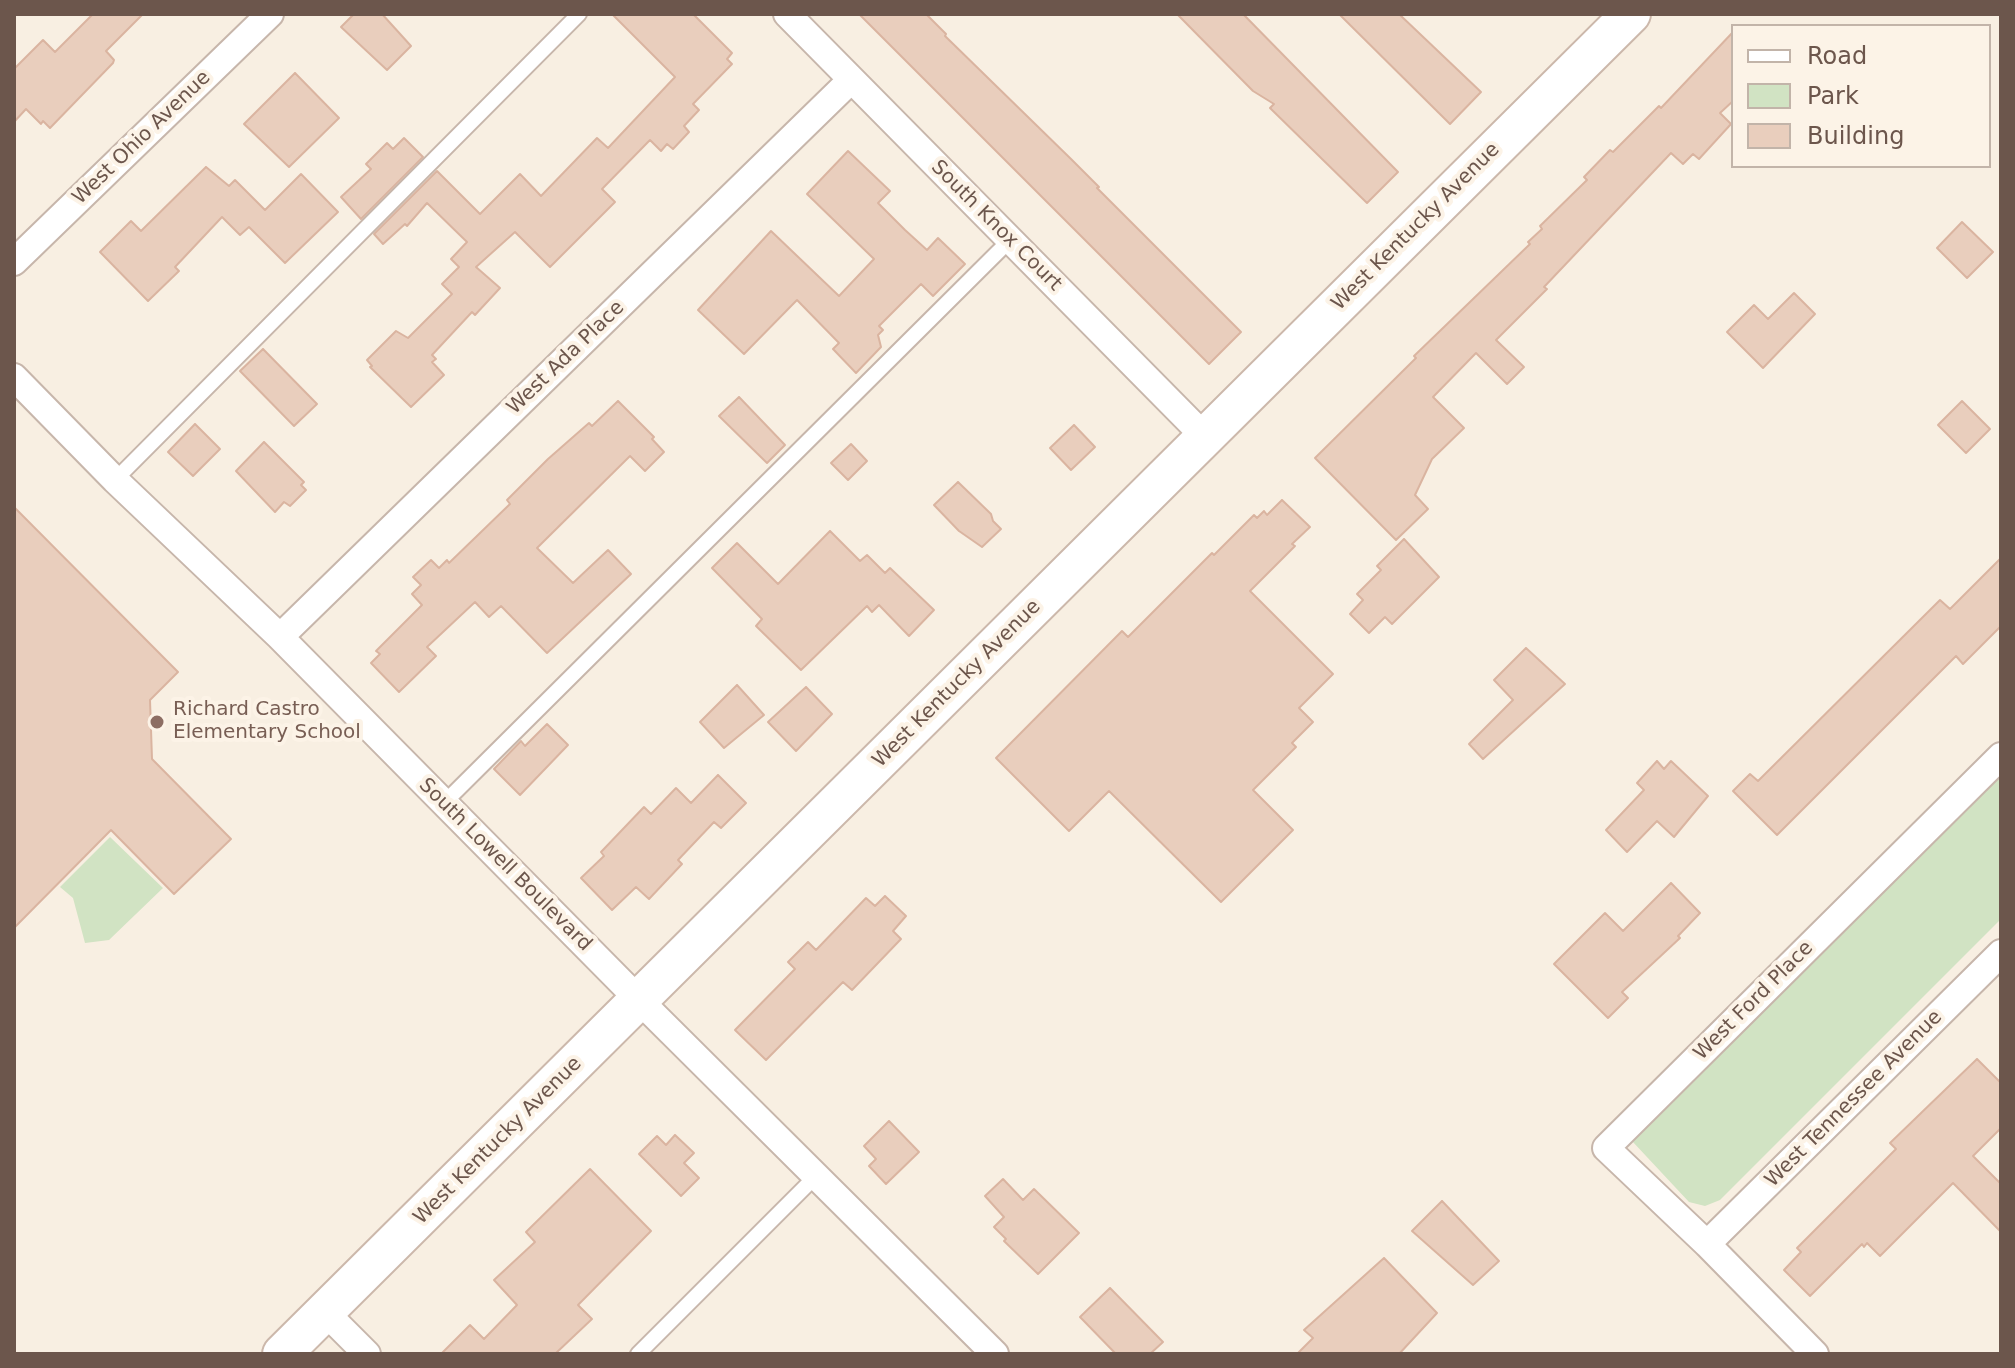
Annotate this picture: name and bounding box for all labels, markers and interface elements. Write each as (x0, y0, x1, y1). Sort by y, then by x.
legend (1731, 24, 1991, 168)
text: Road (1807, 42, 1867, 70)
street label: West Ohio Avenue (68, 66, 216, 210)
text: Park (1807, 82, 1859, 110)
text: Building (1807, 122, 1904, 150)
street label: West Kentucky Avenue (1327, 138, 1505, 316)
street label: South Knox Court (926, 156, 1066, 296)
street label: West Ada Place (503, 296, 629, 420)
street label: West Kentucky Avenue (868, 595, 1046, 773)
place label: Richard Castro Elementary School (173, 698, 361, 745)
marker: Richard Castro Elementary School (148, 713, 166, 731)
street label: South Lowell Boulevard (414, 774, 596, 956)
street label: West Ford Place (1689, 936, 1819, 1066)
street label: West Tennessee Avenue (1761, 1006, 1947, 1192)
street label: West Kentucky Avenue (409, 1052, 587, 1230)

